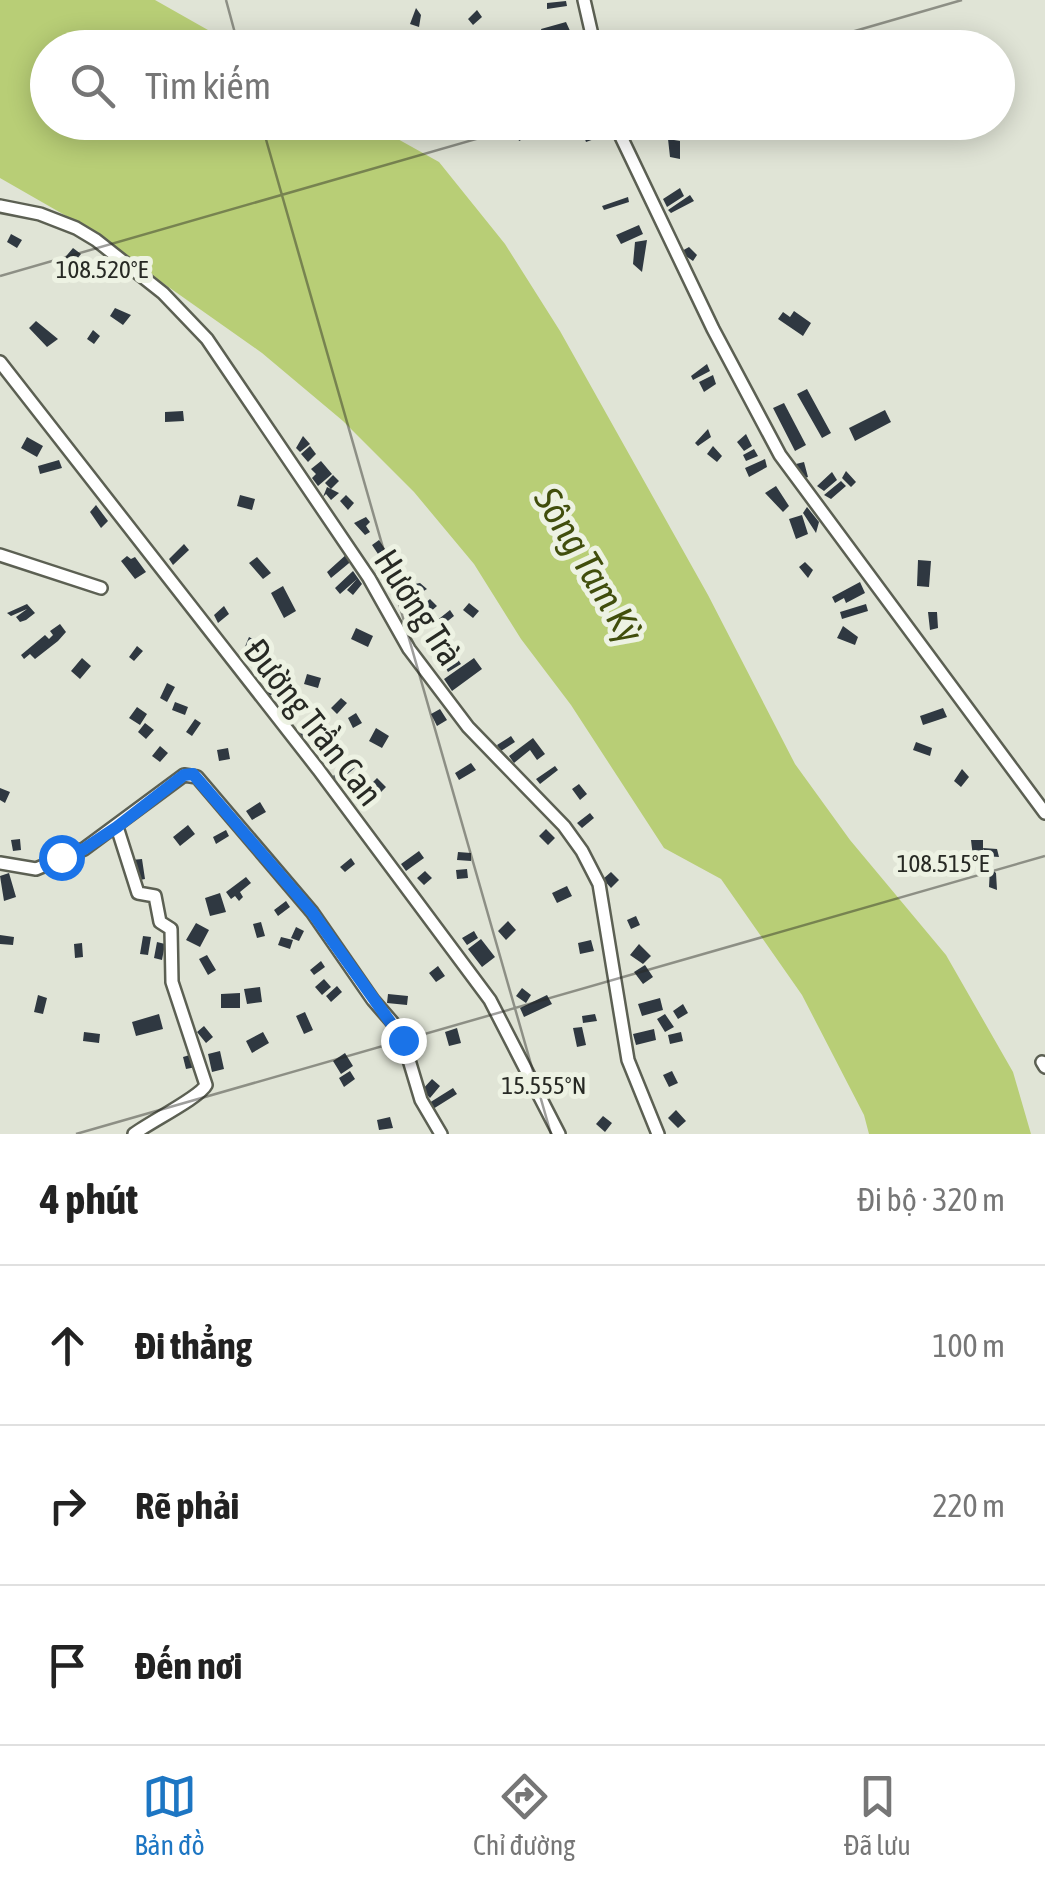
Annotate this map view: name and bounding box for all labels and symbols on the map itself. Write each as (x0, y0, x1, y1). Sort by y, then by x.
text: 108.520°E (56, 255, 149, 283)
water label: Sông Tam Kỳ (525, 479, 652, 651)
street label: Hương Trà (367, 542, 471, 672)
street label: Đường Trần Can (237, 631, 391, 813)
route start (39, 835, 85, 881)
text: 108.515°E (897, 849, 990, 877)
route end (381, 1018, 427, 1064)
text: 15.555°N (502, 1071, 586, 1099)

